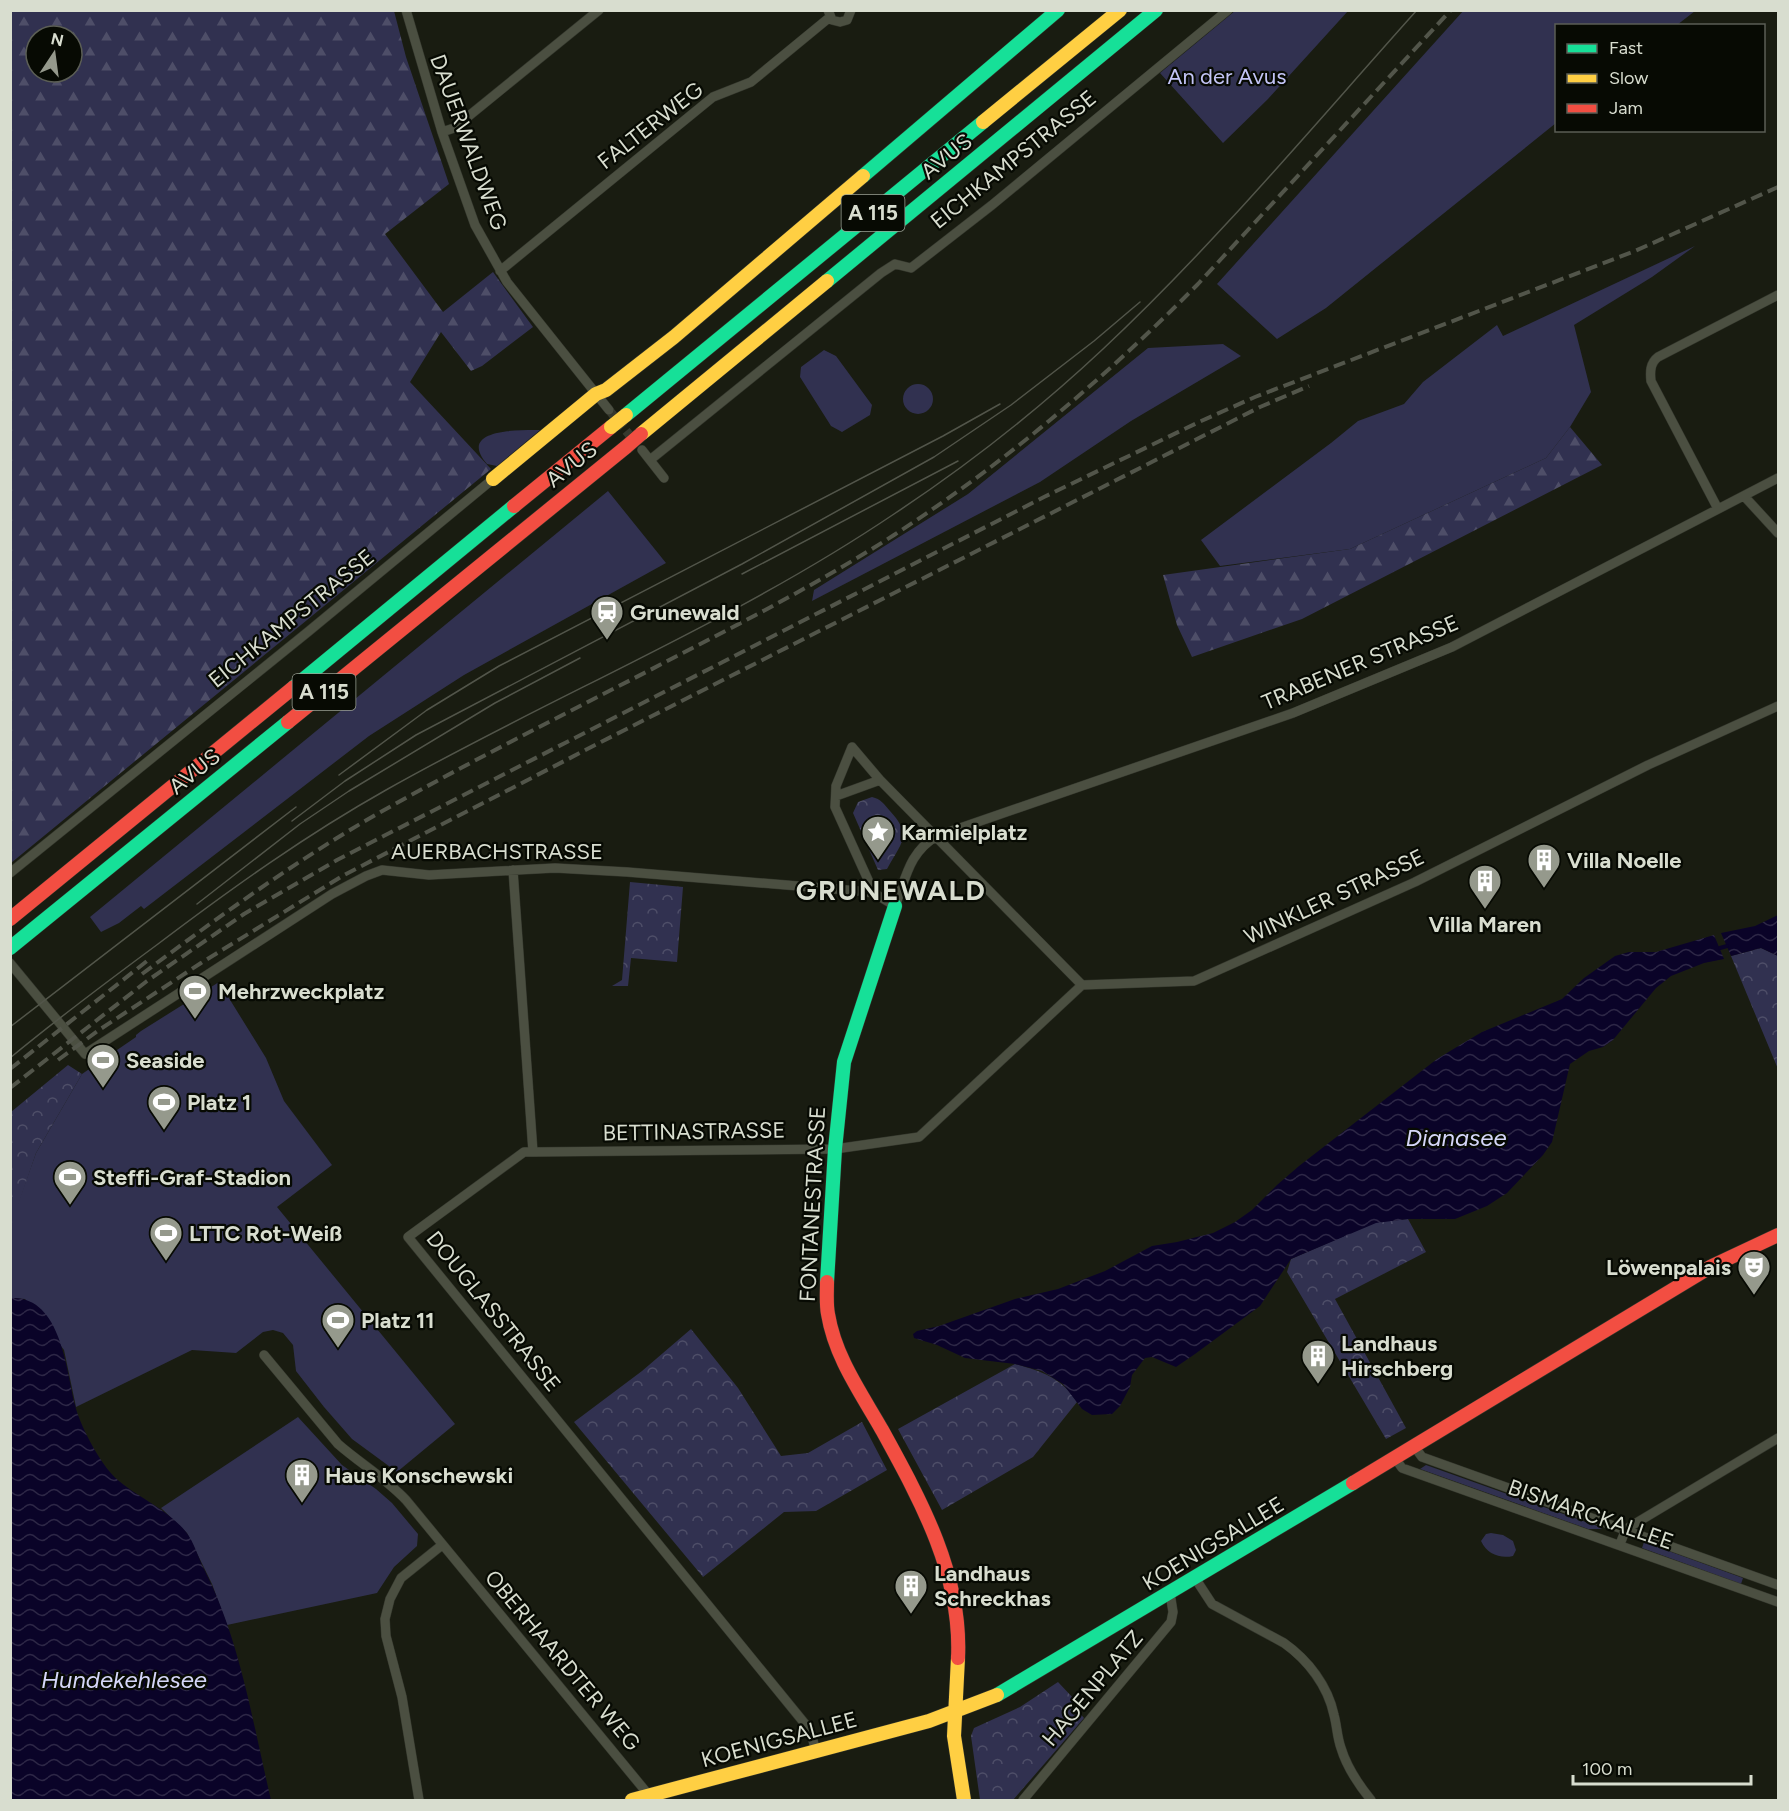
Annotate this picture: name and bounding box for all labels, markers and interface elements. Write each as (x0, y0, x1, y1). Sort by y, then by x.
north arrow (24, 24, 84, 84)
legend (1555, 24, 1765, 132)
text: N (49, 29, 65, 51)
text: Fast (1609, 37, 1643, 59)
street label: DAUERWALDWEG (424, 51, 513, 234)
park label: An der Avus (1168, 63, 1286, 90)
text: Slow (1609, 67, 1648, 89)
street label: FALTERWEG (592, 76, 708, 175)
street label: EICHKAMPSTRASSE (925, 84, 1102, 235)
text: Jam (1609, 97, 1643, 119)
street label: AVUS (915, 128, 977, 185)
road number: A 115 (842, 195, 904, 231)
street label: AVUS (540, 436, 602, 493)
street label: EICHKAMPSTRASSE (203, 543, 380, 694)
station icon: Grunewald (589, 594, 625, 641)
place label: Grunewald (630, 599, 740, 626)
street label: TRABENER STRASSE (1258, 609, 1463, 716)
road number: A 115 (292, 674, 356, 710)
street label: AVUS (163, 743, 225, 800)
place icon: Karmielplatz (860, 814, 896, 861)
place label: Karmielplatz (901, 819, 1027, 846)
street label: AUERBACHSTRASSE (391, 838, 603, 865)
building icon: Villa Noelle (1526, 842, 1562, 889)
street label: WINKLER STRASSE (1240, 843, 1429, 950)
place label: Villa Noelle (1567, 847, 1681, 874)
building icon: Villa Maren (1467, 863, 1503, 910)
district label: GRUNEWALD (796, 873, 986, 907)
place label: Villa Maren (1428, 911, 1542, 938)
sports icon: Mehrzweckplatz (177, 973, 213, 1020)
place label: Mehrzweckplatz (218, 978, 384, 1005)
sports icon: Seaside (85, 1042, 121, 1089)
place label: Seaside (126, 1047, 205, 1074)
sports icon: Platz 1 (146, 1084, 182, 1131)
place label: Platz 1 (187, 1089, 251, 1116)
street label: FONTANESTRASSE (794, 1105, 831, 1303)
street label: BETTINASTRASSE (602, 1116, 786, 1147)
water label: Dianasee (1405, 1123, 1507, 1152)
sports icon: Steffi-Graf-Stadion (52, 1159, 88, 1206)
place label: Steffi-Graf-Stadion (93, 1164, 291, 1191)
sports icon: LTTC Rot-Weiß (148, 1215, 184, 1262)
place label: LTTC Rot-Weiß (189, 1220, 342, 1247)
street label: DOUGLASSTRASSE (421, 1226, 567, 1397)
theatre icon: Löwenpalais (1736, 1249, 1772, 1296)
place label: Löwenpalais (1606, 1254, 1731, 1281)
sports icon: Platz 11 (320, 1302, 356, 1349)
place label: Platz 11 (361, 1307, 435, 1334)
place label: Landhaus Hirschberg (1341, 1330, 1453, 1382)
building icon: Landhaus Hirschberg (1300, 1338, 1336, 1385)
building icon: Haus Konschewski (284, 1457, 320, 1504)
place label: Haus Konschewski (325, 1462, 513, 1489)
street label: BISMARCKALLEE (1505, 1473, 1677, 1555)
street label: KOENIGSALLEE (1137, 1491, 1289, 1596)
place label: Landhaus Schreckhas (934, 1560, 1051, 1612)
street label: OBERHAARDTER WEG (479, 1564, 646, 1756)
building icon: Landhaus Schreckhas (893, 1568, 929, 1615)
street label: HAGENPLATZ (1036, 1625, 1149, 1752)
water label: Hundekehlesee (41, 1665, 207, 1694)
street label: KOENIGSALLEE (698, 1706, 860, 1773)
scale bar (1573, 1748, 1752, 1786)
text: 100 m (1582, 1758, 1632, 1780)

